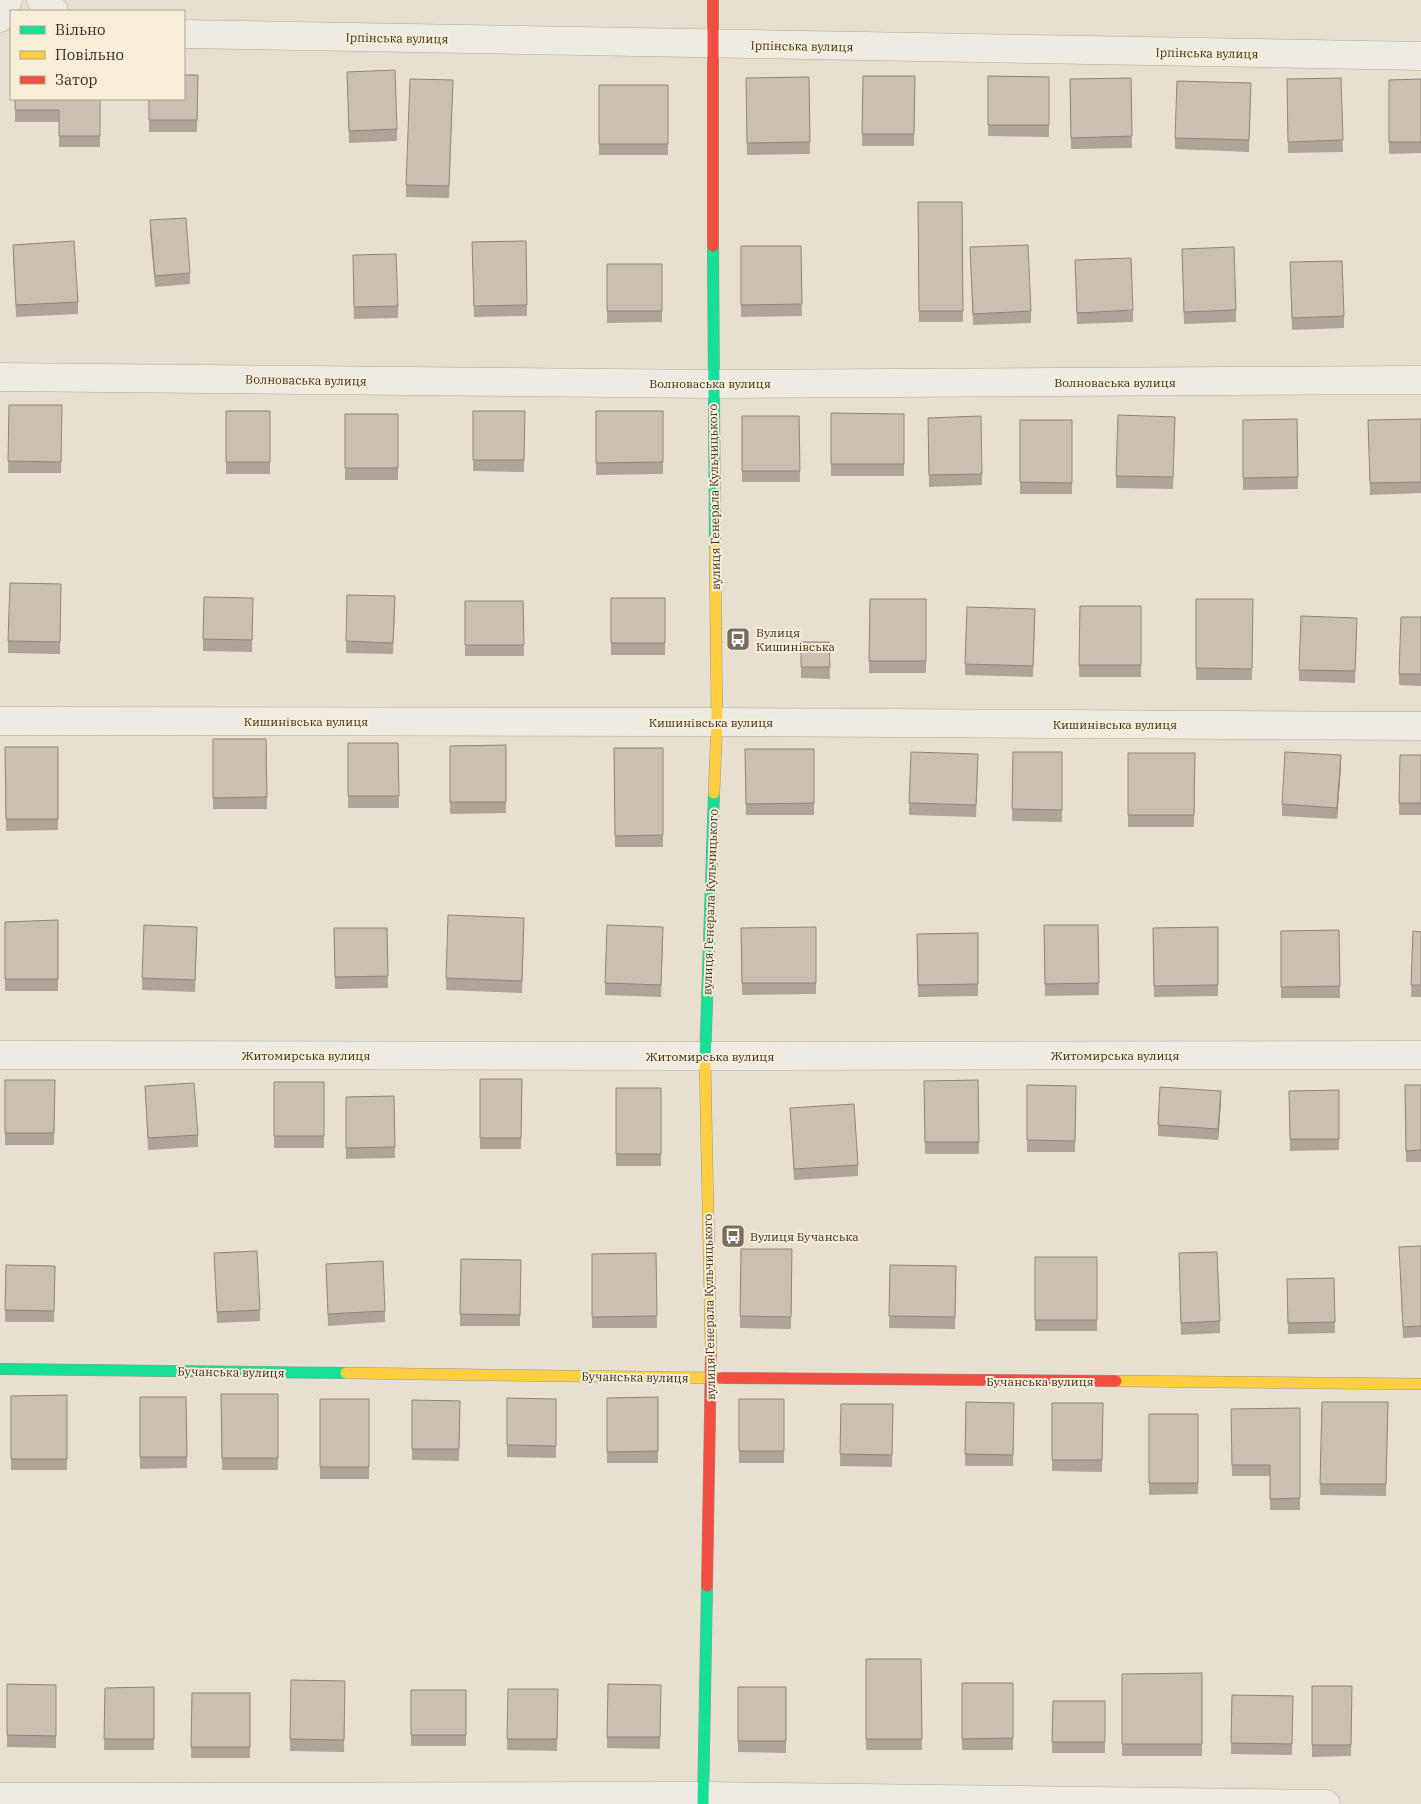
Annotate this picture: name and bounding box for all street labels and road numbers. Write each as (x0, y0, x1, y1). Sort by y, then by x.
street label: Ірпінська вулиця (345, 30, 449, 46)
street label: Ірпінська вулиця (750, 38, 854, 54)
street label: Ірпінська вулиця (1155, 45, 1259, 61)
street label: Волноваська вулиця (245, 371, 367, 389)
street label: Волноваська вулиця (1054, 375, 1176, 390)
street label: Волноваська вулиця (649, 376, 771, 391)
street label: вулиця Генерала Кульчицького (705, 404, 723, 590)
street label: Кишинівська вулиця (244, 714, 368, 729)
street label: Кишинівська вулиця (649, 715, 773, 730)
street label: Кишинівська вулиця (1053, 717, 1177, 732)
street label: вулиця Генерала Кульчицького (699, 808, 721, 995)
street label: Житомирська вулиця (242, 1048, 370, 1063)
street label: Житомирська вулиця (1051, 1048, 1179, 1063)
street label: Житомирська вулиця (646, 1049, 774, 1064)
street label: вулиця Генерала Кульчицького (700, 1214, 718, 1400)
street label: Бучанська вулиця (177, 1364, 285, 1380)
street label: Бучанська вулиця (581, 1369, 689, 1385)
street label: Бучанська вулиця (986, 1374, 1094, 1389)

